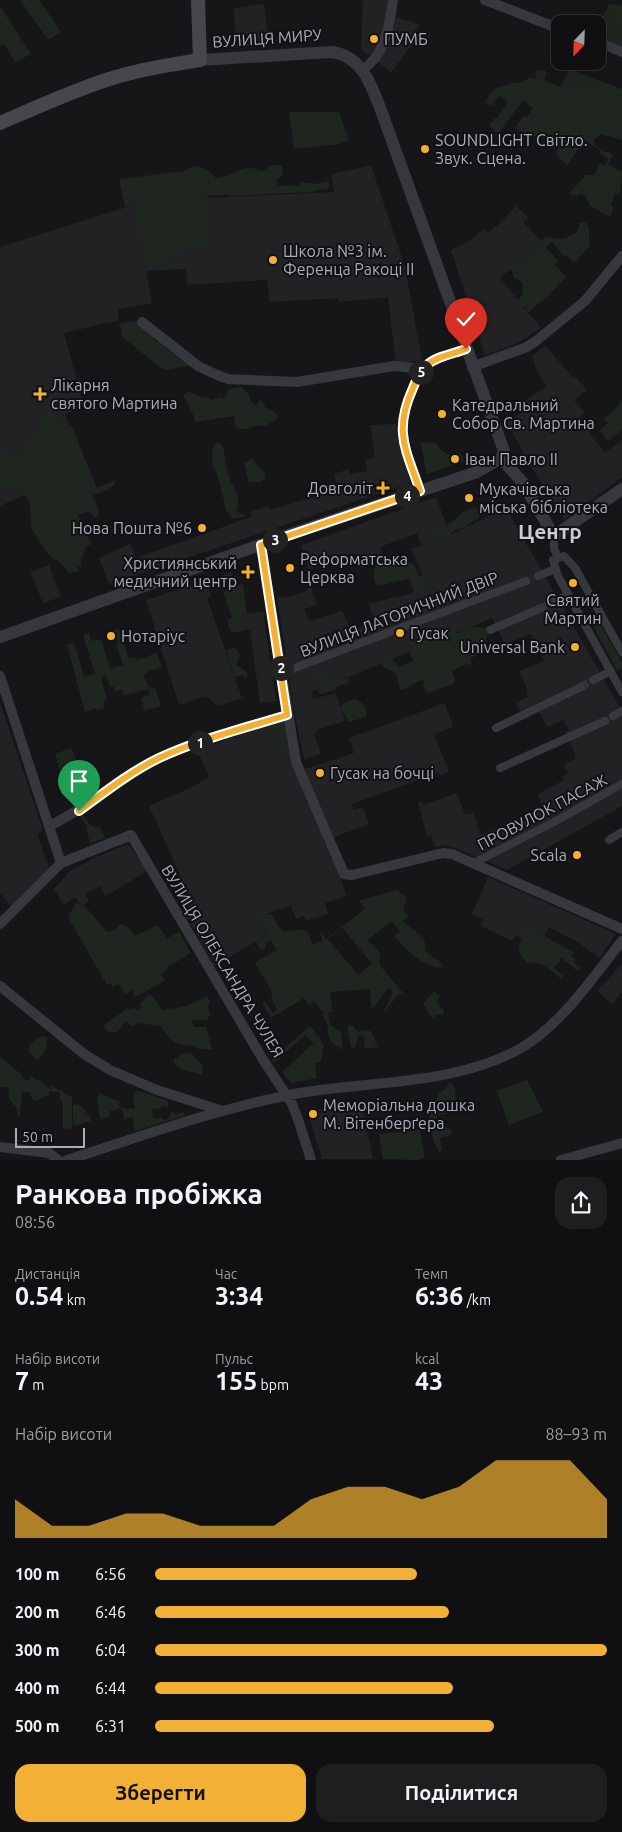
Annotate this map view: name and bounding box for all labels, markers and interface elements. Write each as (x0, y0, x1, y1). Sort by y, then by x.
north arrow (551, 15, 606, 70)
map controls (551, 15, 606, 70)
street label: ВУЛИЦЯ МИРУ (212, 25, 322, 51)
place label: ПУМБ (384, 30, 428, 48)
marker: ПУМБ (368, 33, 380, 45)
place label: SOUNDLIGHT Світло. Звук. Сцена. (435, 131, 588, 167)
marker: SOUNDLIGHT Світло. Звук. Сцена. (419, 143, 431, 155)
place label: Школа №3 ім. Ференца Ракоці II (283, 242, 414, 278)
marker: Школа №3 ім. Ференца Ракоці II (267, 254, 279, 266)
pin (445, 298, 487, 349)
icon: check (452, 305, 480, 333)
pin: 5 (408, 360, 434, 384)
text: 5 (418, 364, 425, 380)
place label: Лікарня святого Мартина (51, 376, 177, 412)
marker: Лікарня святого Мартина (33, 387, 47, 401)
place label: Катедральний Собор Св. Мартина (452, 396, 595, 432)
marker: Катедральний Собор Св. Мартина (436, 408, 448, 420)
place label: Іван Павло ІІ (465, 450, 558, 468)
marker: Іван Павло ІІ (449, 453, 461, 465)
place label: Довголіт (307, 479, 373, 497)
place label: Мукачівська міська бібліотека (479, 480, 608, 516)
marker: Довголіт (377, 482, 389, 494)
pin: 4 (394, 484, 420, 508)
text: 4 (404, 488, 411, 504)
marker: Мукачівська міська бібліотека (463, 492, 475, 504)
place label: Нова Пошта №6 (72, 519, 192, 537)
district label: Центр (518, 519, 582, 543)
marker: Нова Пошта №6 (196, 522, 208, 534)
pin: 3 (262, 528, 288, 552)
text: 3 (272, 532, 279, 548)
place label: Реформатська Церква (300, 550, 408, 586)
place label: Християнський медичний центр (113, 554, 237, 590)
marker: Реформатська Церква (284, 562, 296, 574)
marker: Християнський медичний центр (241, 565, 255, 579)
street label: ВУЛИЦЯ ЛАТОРИЧНИЙ ДВІР (297, 567, 501, 660)
marker: Святий Мартин (567, 577, 579, 589)
place label: Святий Мартин (544, 591, 602, 627)
place label: Гусак (410, 624, 449, 642)
place label: Нотаріус (121, 627, 186, 645)
marker: Гусак (394, 627, 406, 639)
marker: Нотаріус (105, 630, 117, 642)
place label: Universal Bank (460, 638, 565, 656)
marker: Universal Bank (569, 641, 581, 653)
pin: 2 (268, 656, 294, 680)
text: 2 (278, 660, 285, 676)
pin: 1 (188, 730, 212, 756)
text: 1 (197, 735, 204, 751)
pin (58, 760, 100, 811)
place label: Гусак на бочці (330, 764, 434, 782)
icon: arrive (65, 767, 93, 795)
marker: Гусак на бочці (314, 767, 326, 779)
street label: ПРОВУЛОК ПАСАЖ (474, 770, 610, 854)
place label: Scala (531, 846, 567, 864)
marker: Scala (571, 849, 583, 861)
street label: ВУЛИЦЯ ОЛЕКСАНДРА ЧУЛЕЯ (158, 862, 288, 1060)
place label: Меморіальна дошка М. Вітенберґера (323, 1096, 475, 1132)
marker: Меморіальна дошка М. Вітенберґера (307, 1108, 319, 1120)
scale bar (15, 1124, 85, 1148)
text: 50 m (22, 1129, 53, 1145)
button: share (555, 1177, 607, 1229)
text: Ранкова пробіжка (15, 1178, 263, 1209)
text: 08:56 (15, 1213, 55, 1231)
text: Дистанція (15, 1266, 80, 1282)
text: Час (215, 1266, 237, 1282)
text: Темп (415, 1266, 448, 1282)
text: 0.54 (15, 1282, 63, 1310)
text: 3:34 (215, 1282, 263, 1310)
text: 6:36 (415, 1282, 463, 1310)
text: km (63, 1292, 86, 1308)
text: /km (463, 1292, 491, 1308)
text: Набір висоти (15, 1351, 100, 1367)
text: Пульс (215, 1351, 253, 1367)
text: kcal (415, 1351, 439, 1367)
text: 7 (15, 1367, 29, 1395)
text: 155 (215, 1367, 257, 1395)
text: 43 (415, 1367, 443, 1395)
text: m (29, 1377, 44, 1393)
text: bpm (257, 1377, 289, 1393)
text: Набір висоти (15, 1425, 112, 1443)
text: 88–93 m (545, 1425, 607, 1443)
text: 100 m (15, 1565, 60, 1583)
text: 6:56 (95, 1565, 126, 1583)
text: 200 m (15, 1603, 60, 1621)
text: 6:46 (95, 1603, 126, 1621)
text: 300 m (15, 1641, 60, 1659)
text: 6:04 (95, 1641, 126, 1659)
text: 400 m (15, 1679, 60, 1697)
text: 6:44 (95, 1679, 126, 1697)
text: 500 m (15, 1717, 60, 1735)
text: 6:31 (95, 1717, 126, 1735)
button: Зберегти (15, 1764, 306, 1822)
button: Поділитися (316, 1764, 607, 1822)

